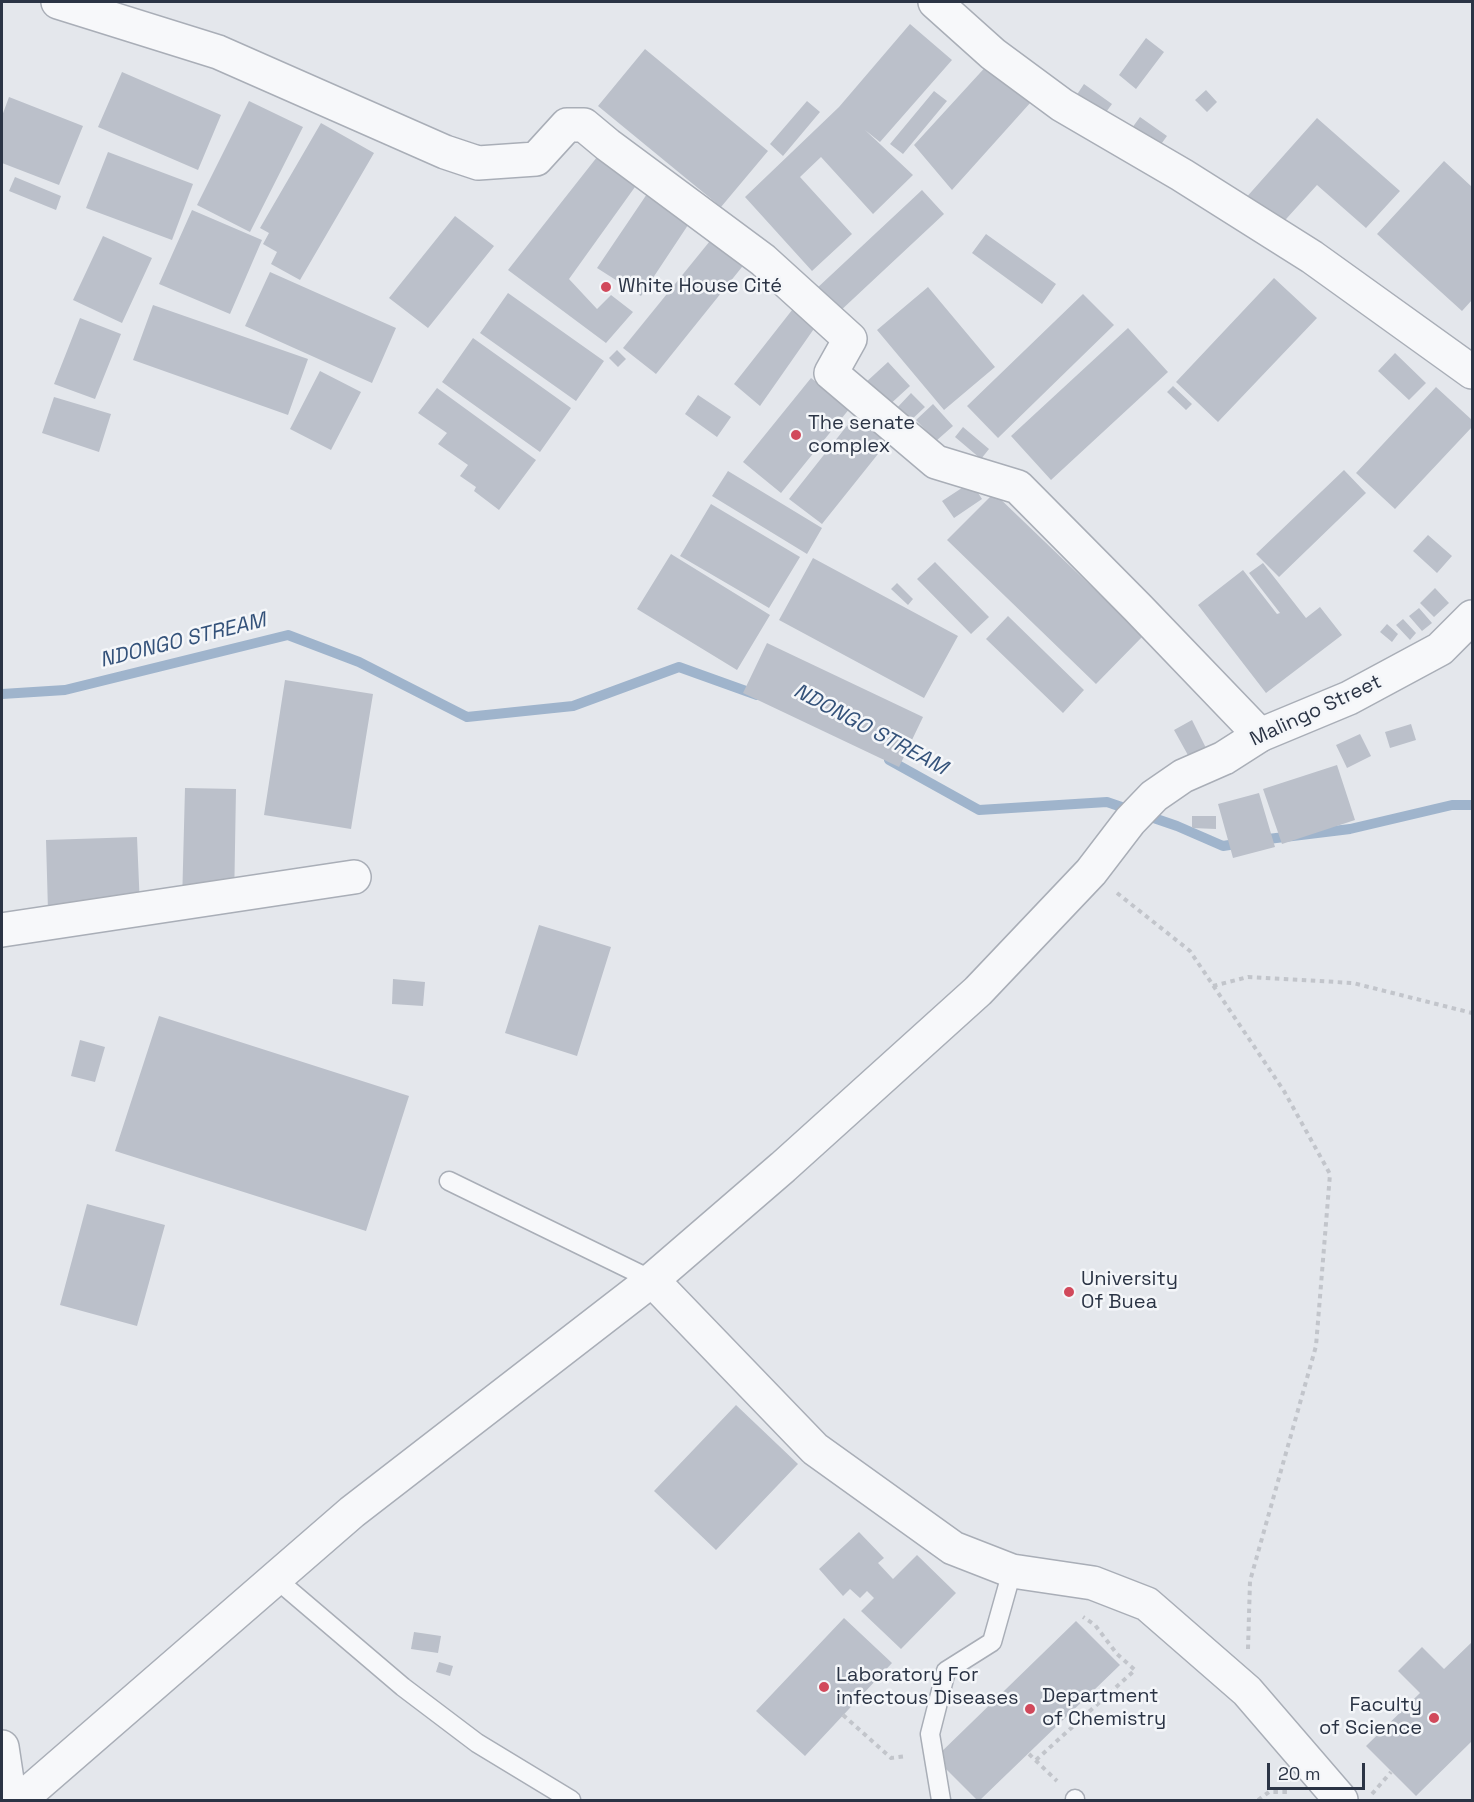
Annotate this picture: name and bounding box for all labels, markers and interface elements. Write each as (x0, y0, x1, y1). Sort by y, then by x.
place label: White House Cité (618, 275, 782, 299)
marker: White House Cité (599, 280, 613, 294)
place label: The senate complex (808, 412, 915, 459)
marker: The senate complex (789, 428, 803, 442)
water label: NDONGO STREAM (97, 608, 269, 674)
street label: Malingo Street (1246, 670, 1386, 752)
water label: NDONGO STREAM (789, 679, 951, 781)
place label: University Of Buea (1081, 1268, 1178, 1315)
marker: University Of Buea (1062, 1285, 1076, 1299)
place label: Laboratory For infectous Diseases (836, 1664, 1019, 1711)
marker: Laboratory For infectous Diseases (817, 1680, 831, 1694)
place label: Department of Chemistry (1042, 1685, 1166, 1732)
place label: Faculty of Science (1319, 1694, 1422, 1741)
marker: Department of Chemistry (1023, 1702, 1037, 1716)
marker: Faculty of Science (1427, 1711, 1441, 1725)
scale bar (1270, 1751, 1368, 1789)
text: 20 m (1278, 1762, 1321, 1785)

